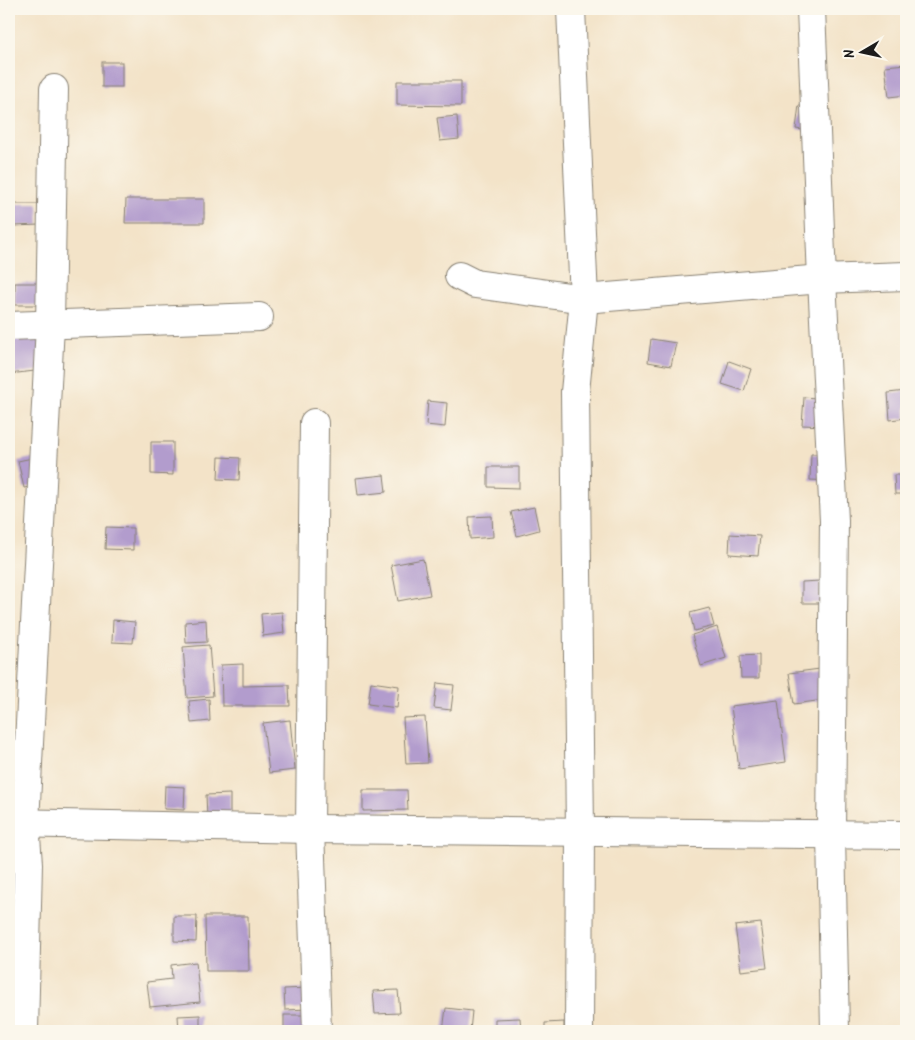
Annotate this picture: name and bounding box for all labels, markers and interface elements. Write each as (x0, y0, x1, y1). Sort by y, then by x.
north arrow (838, 28, 888, 78)
text: N (839, 48, 862, 60)

